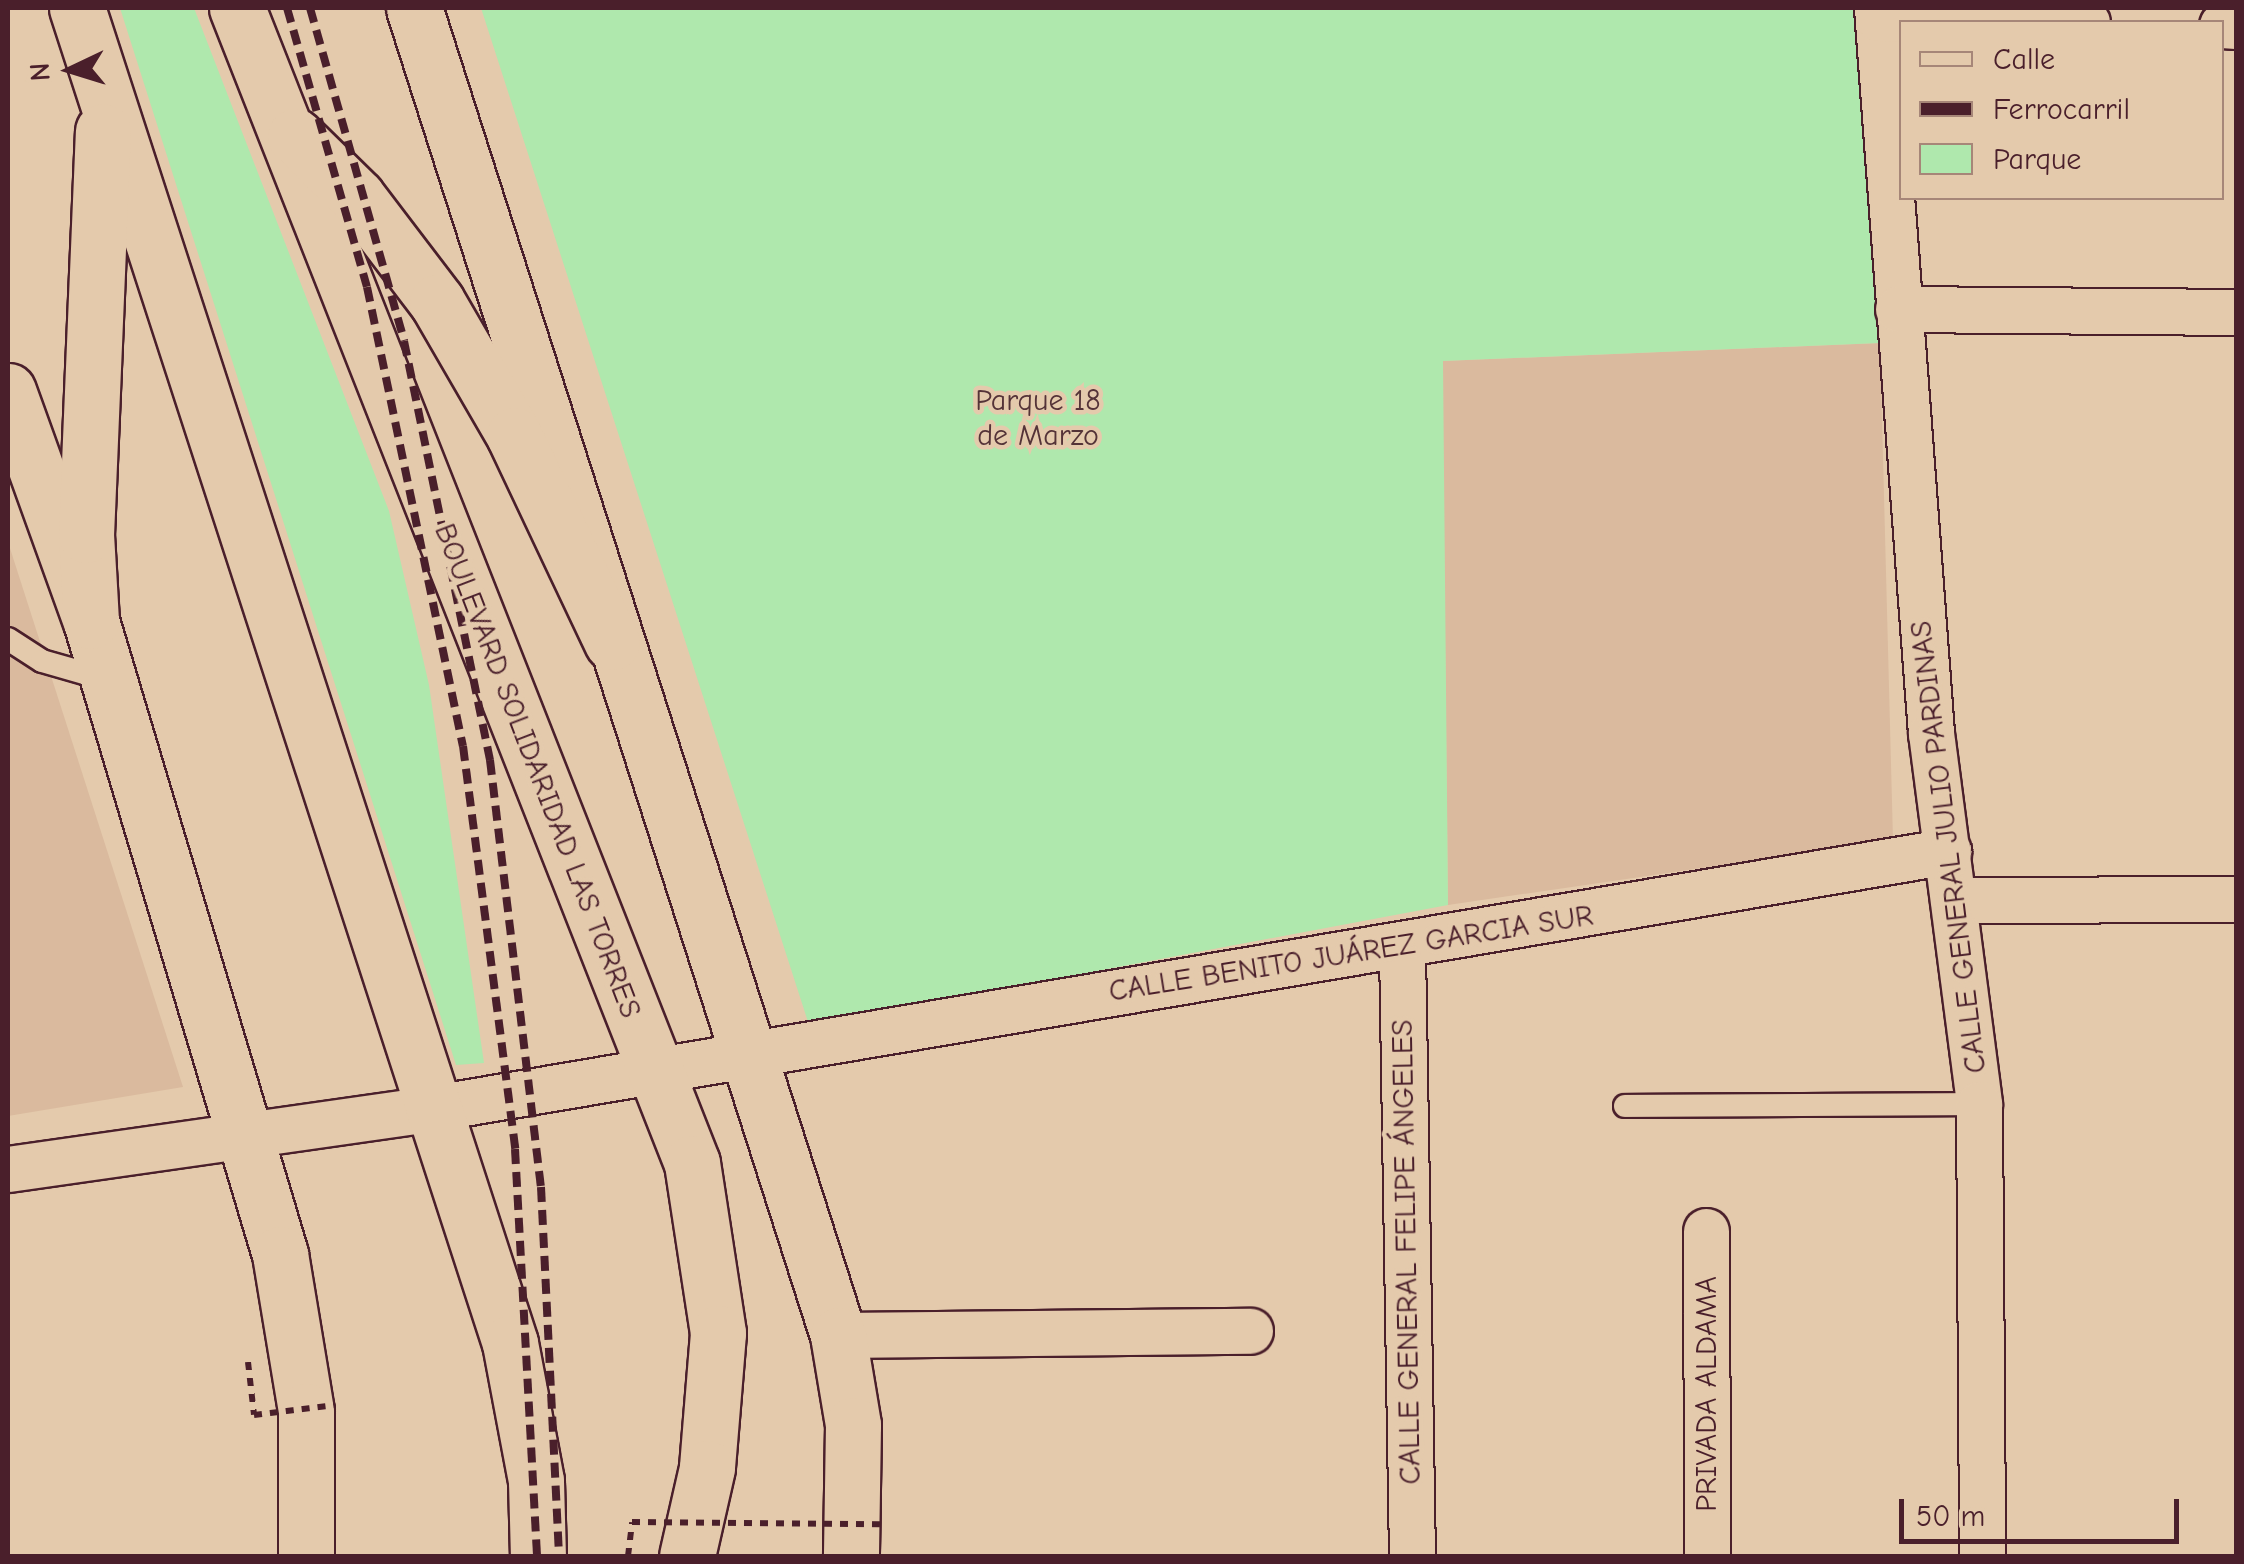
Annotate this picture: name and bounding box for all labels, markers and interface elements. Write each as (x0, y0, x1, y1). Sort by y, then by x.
north arrow (20, 20, 120, 120)
legend (1899, 20, 2224, 200)
text: Calle (1993, 42, 2055, 77)
text: N (23, 62, 57, 82)
text: Ferrocarril (1993, 92, 2130, 127)
text: Parque (1993, 142, 2081, 177)
park label: Parque 18 de Marzo (975, 383, 1101, 454)
street label: BOULEVARD SOLIDARIDAD LAS TORRES (426, 519, 648, 1023)
street label: CALLE GENERAL JULIO PARDINAS (1903, 619, 1995, 1075)
street label: CALLE BENITO JUÁREZ GARCIA SUR (1106, 898, 1596, 1010)
street label: CALLE GENERAL FELIPE ÁNGELES (1385, 1019, 1429, 1485)
street label: PRIVADA ALDAMA (1689, 1276, 1725, 1512)
scale bar (1904, 1479, 2184, 1541)
text: 50 m (1916, 1499, 1985, 1534)

